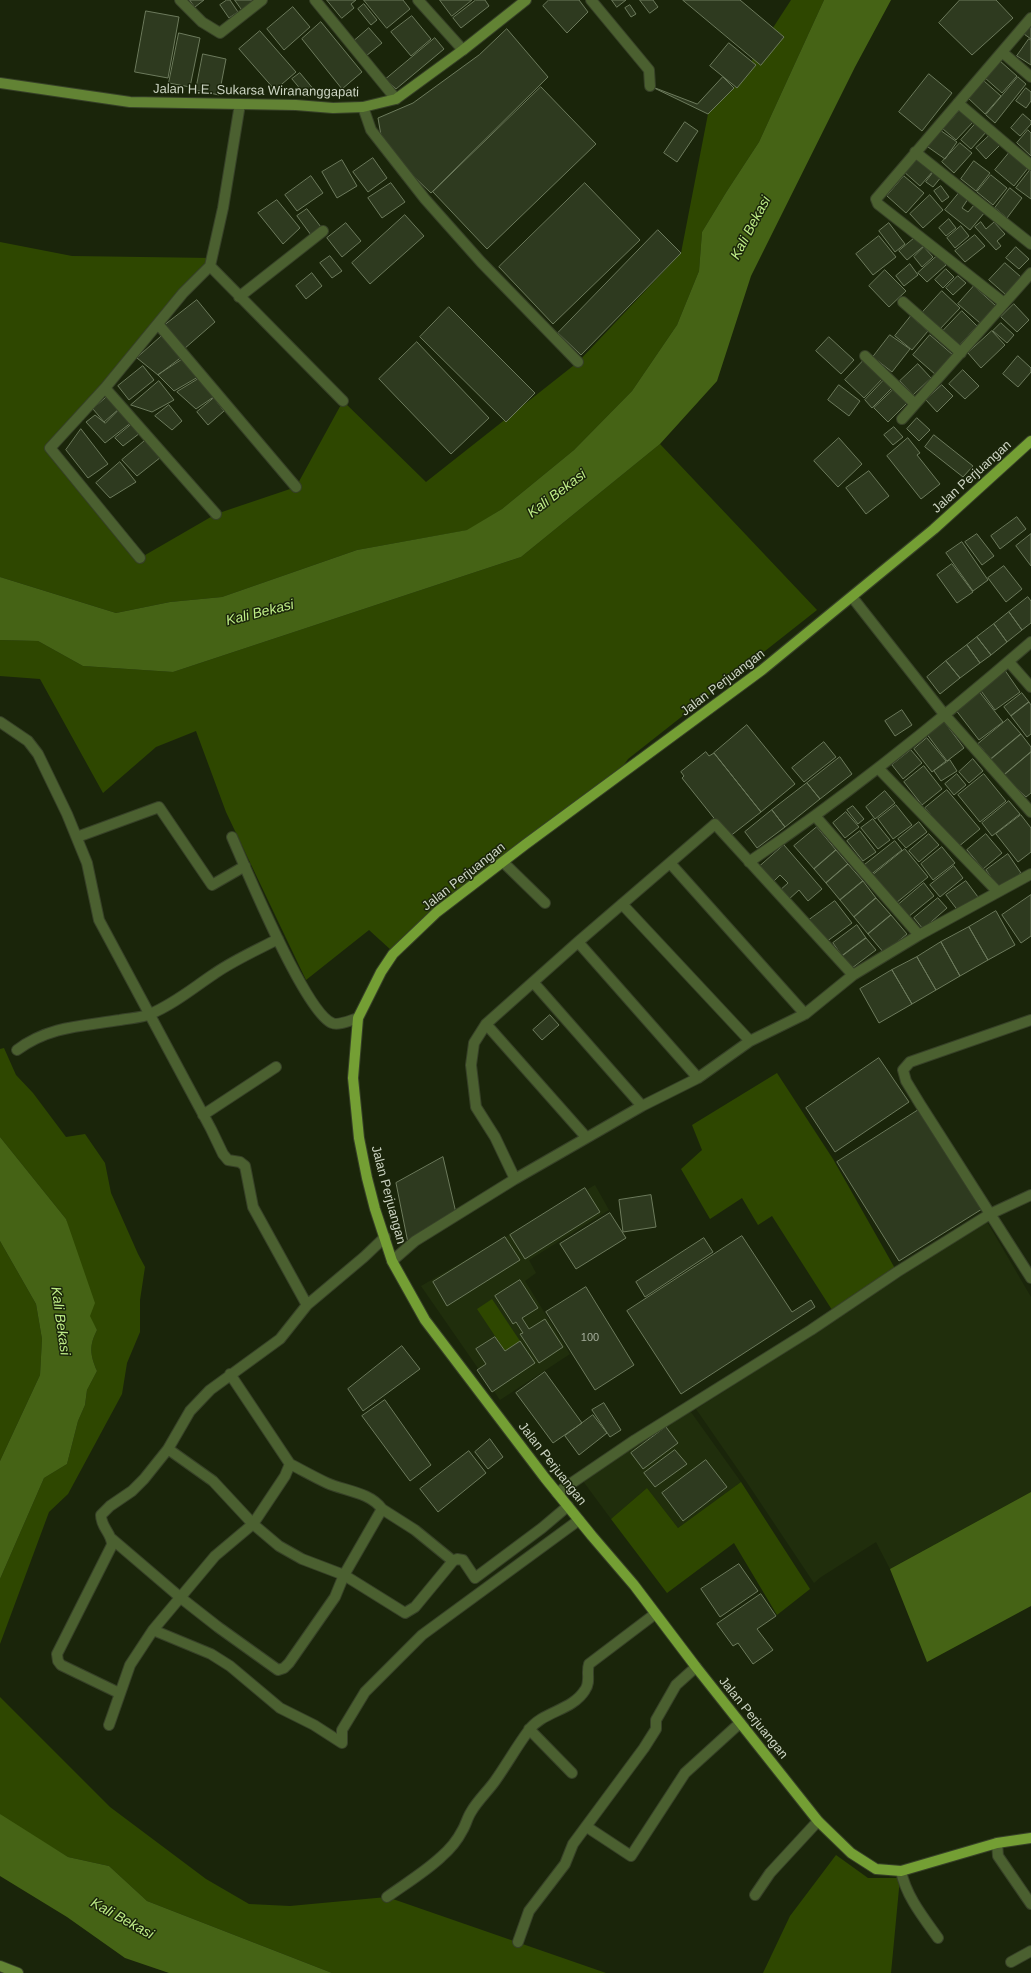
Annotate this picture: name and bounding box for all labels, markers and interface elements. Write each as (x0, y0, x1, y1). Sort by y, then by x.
street label: Jalan H.E. Sukarsa Wirananggapati (153, 81, 359, 101)
water label: Kali Bekasi (727, 193, 775, 263)
street label: Jalan Perjuangan (929, 437, 1015, 517)
water label: Kali Bekasi (524, 466, 590, 522)
water label: Kali Bekasi (224, 596, 296, 630)
street label: Jalan Perjuangan (678, 646, 768, 720)
street label: Jalan Perjuangan (419, 840, 509, 914)
street label: Jalan Perjuangan (367, 1144, 409, 1246)
water label: Kali Bekasi (47, 1286, 73, 1356)
house number: 100 (581, 1331, 599, 1345)
street label: Jalan Perjuangan (515, 1419, 589, 1509)
street label: Jalan Perjuangan (715, 1674, 791, 1762)
water label: Kali Bekasi (88, 1895, 156, 1943)

